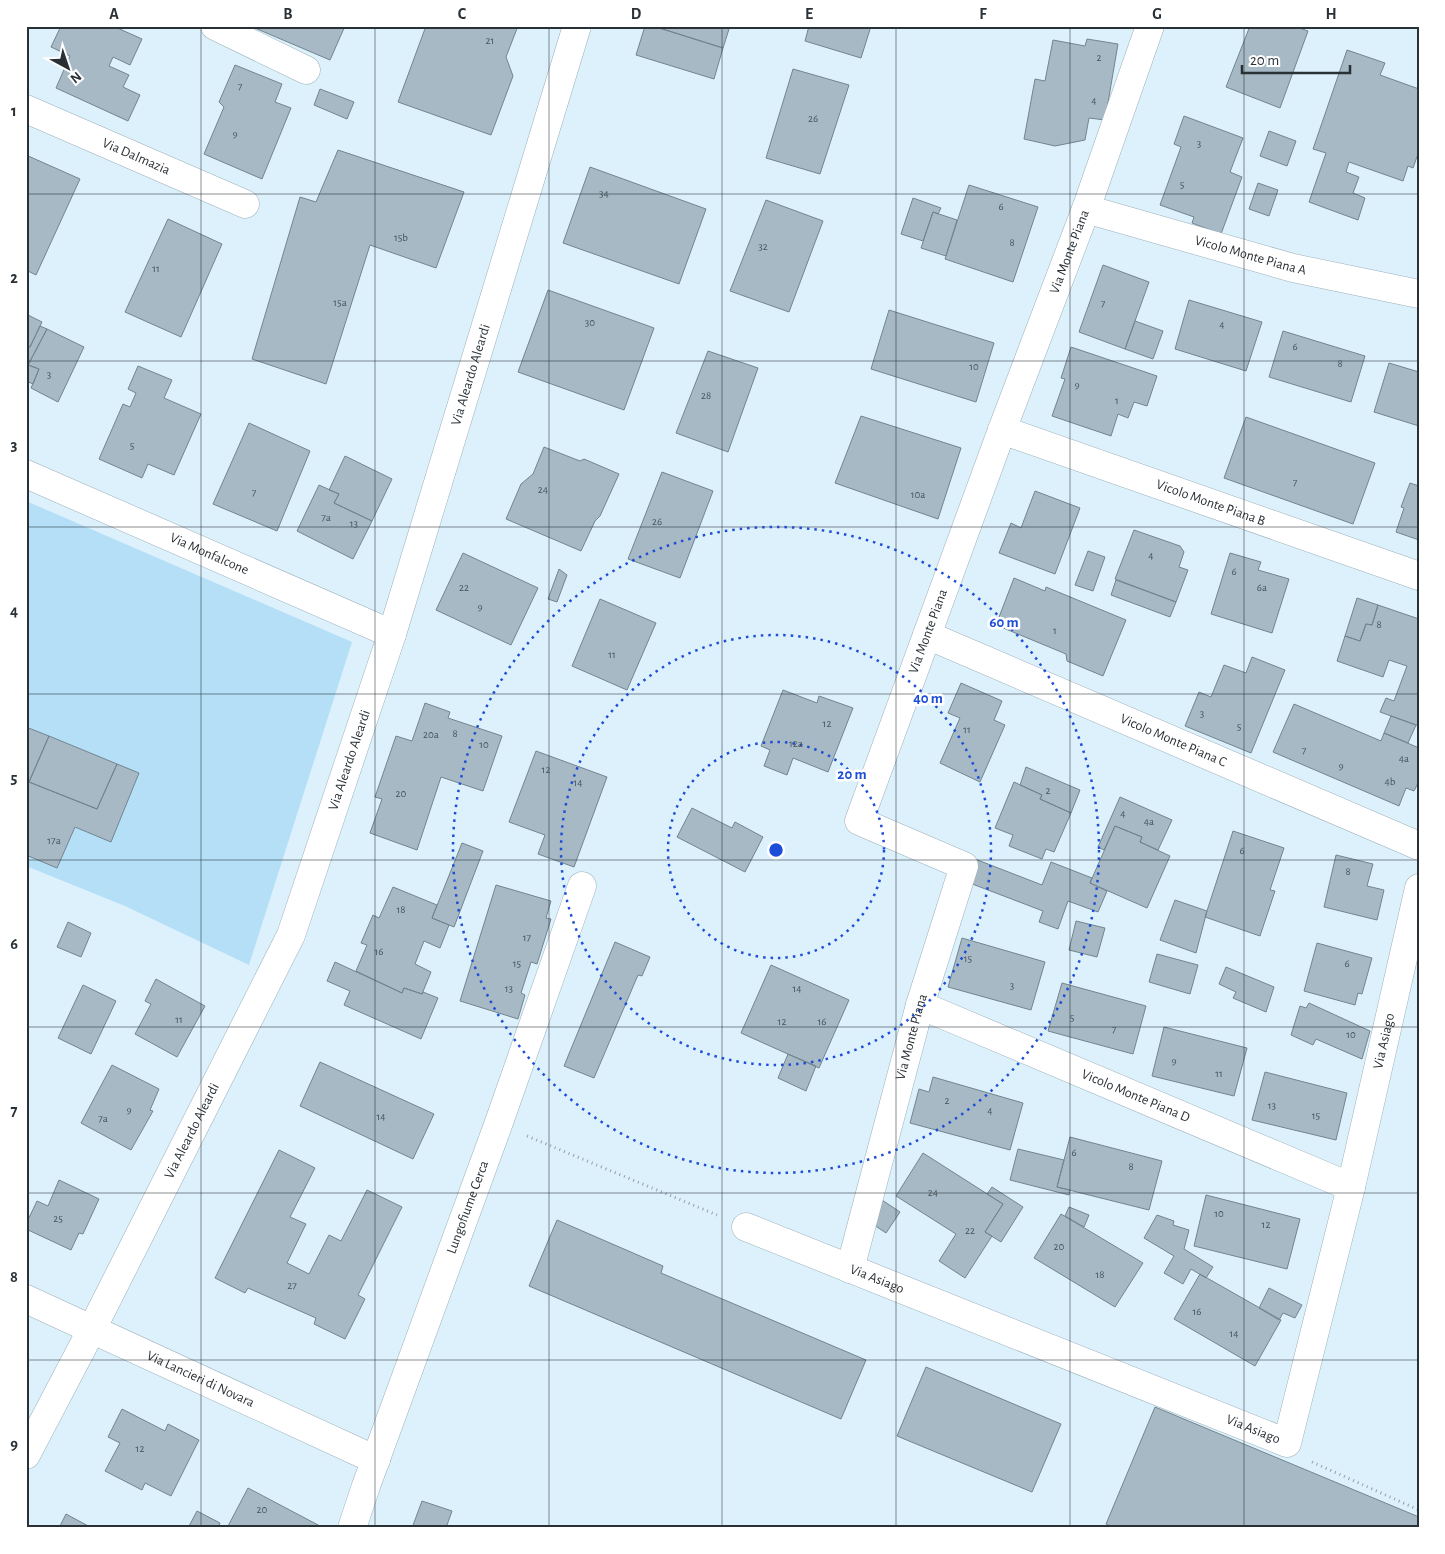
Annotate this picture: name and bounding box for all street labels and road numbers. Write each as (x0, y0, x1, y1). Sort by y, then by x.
street label: Via Dalmazia (100, 136, 173, 178)
street label: Via Monte Piana (1047, 208, 1092, 296)
street label: Vicolo Monte Piana A (1193, 233, 1307, 278)
street label: Via Aleardo Aleardi (449, 323, 493, 427)
street label: Vicolo Monte Piana B (1154, 477, 1267, 529)
street label: Via Monfalcone (168, 531, 251, 577)
street label: Via Monte Piana (907, 587, 950, 675)
street label: Via Aleardo Aleardi (326, 708, 373, 812)
street label: Vicolo Monte Piana C (1118, 712, 1229, 770)
street label: Via Monte Piana (893, 992, 930, 1082)
street label: Via Asiago (1371, 1012, 1397, 1070)
street label: Vicolo Monte Piana D (1079, 1067, 1192, 1125)
street label: Via Aleardo Aleardi (162, 1081, 222, 1181)
street label: Lungofiume Cerca (445, 1158, 491, 1256)
street label: Via Asiago (848, 1262, 906, 1296)
street label: Via Lancieri di Novara (144, 1348, 257, 1410)
street label: Via Asiago (1224, 1412, 1282, 1447)

